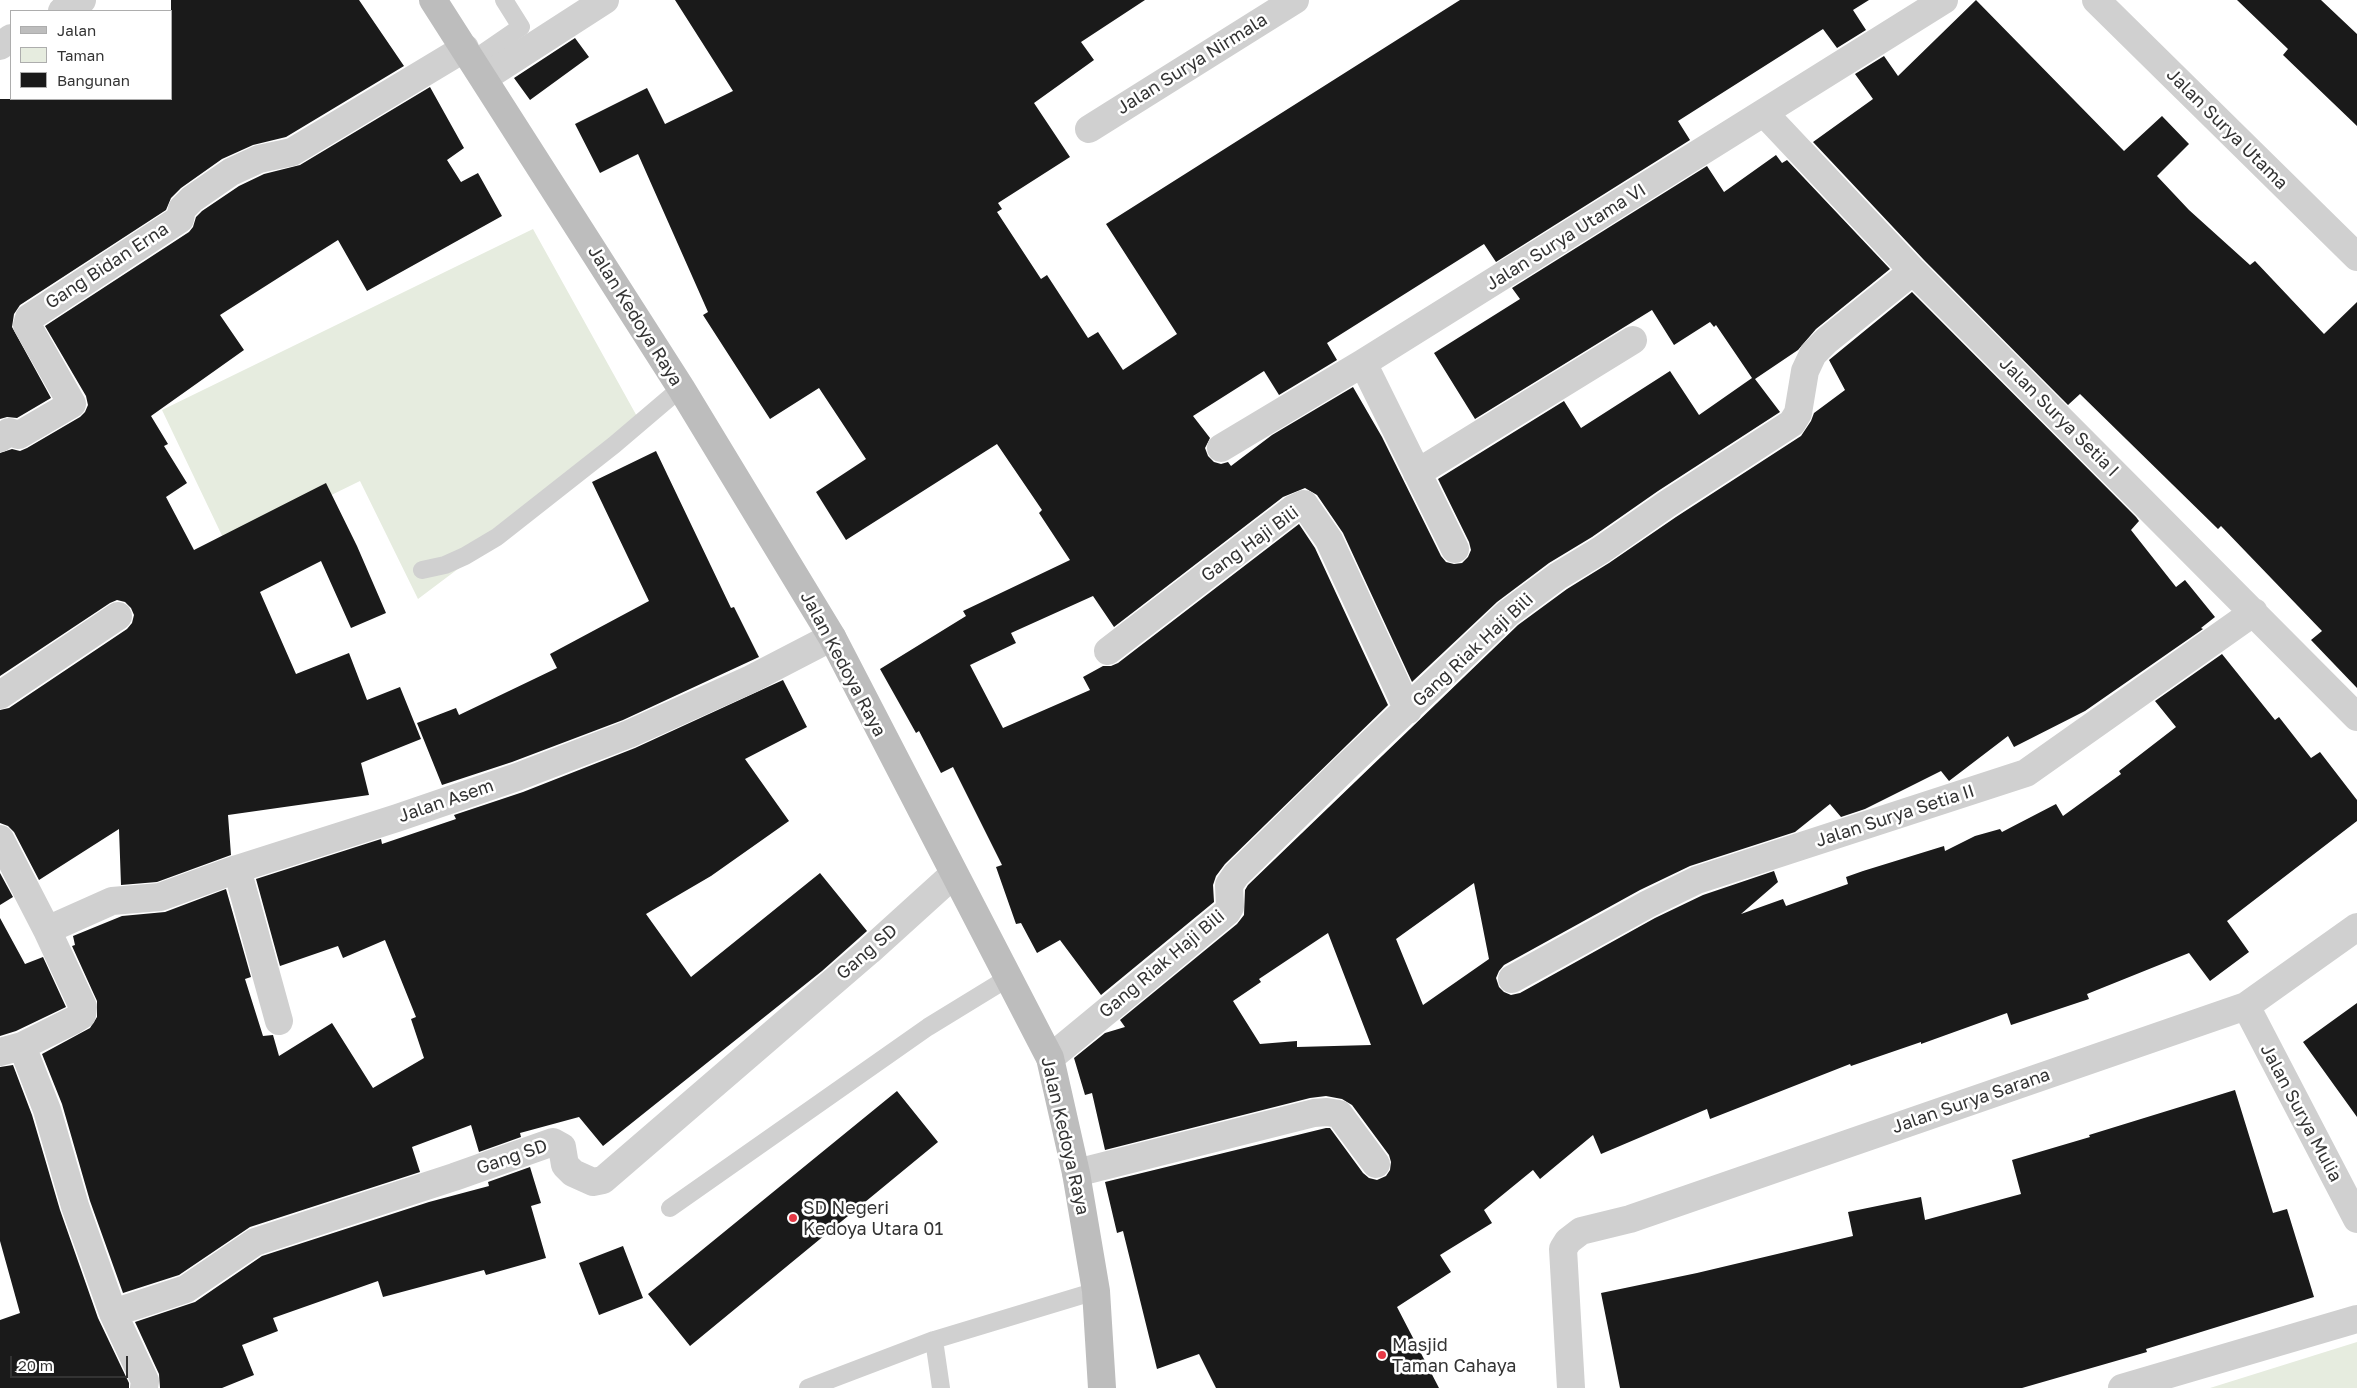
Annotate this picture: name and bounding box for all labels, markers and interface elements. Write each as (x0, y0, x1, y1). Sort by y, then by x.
street label: Jalan Surya Nirmala (1113, 9, 1271, 119)
legend (10, 10, 172, 100)
text: Jalan (57, 21, 96, 39)
text: Taman (57, 46, 104, 64)
street label: Jalan Surya Utama (2162, 64, 2292, 194)
text: Bangunan (57, 71, 130, 89)
street label: Jalan Surya Utama VI (1482, 179, 1650, 295)
street label: Gang Bidan Erna (41, 218, 173, 314)
street label: Jalan Kedoya Raya (583, 242, 687, 390)
street label: Jalan Surya Setia I (1995, 353, 2123, 481)
street label: Gang Haji Bili (1197, 501, 1303, 587)
street label: Jalan Kedoya Raya (796, 588, 890, 740)
street label: Gang Riak Haji Bili (1408, 589, 1538, 711)
street label: Jalan Asem (395, 775, 497, 827)
street label: Jalan Surya Setia II (1813, 780, 1977, 852)
street label: Gang Riak Haji Bili (1095, 905, 1229, 1023)
street label: Gang SD (832, 920, 902, 984)
street label: Jalan Surya Mulia (2256, 1040, 2346, 1186)
street label: Jalan Kedoya Raya (1036, 1055, 1094, 1217)
street label: Jalan Surya Sarana (1889, 1064, 2053, 1138)
street label: Gang SD (474, 1135, 550, 1179)
place label: SD Negeri Kedoya Utara 01 (803, 1197, 943, 1240)
marker: SD Negeri Kedoya Utara 01 (787, 1212, 799, 1224)
place label: Masjid Taman Cahaya (1392, 1334, 1516, 1376)
scale bar (12, 1346, 130, 1378)
marker: Masjid Taman Cahaya (1376, 1349, 1388, 1361)
text: 20 m (18, 1356, 53, 1374)

